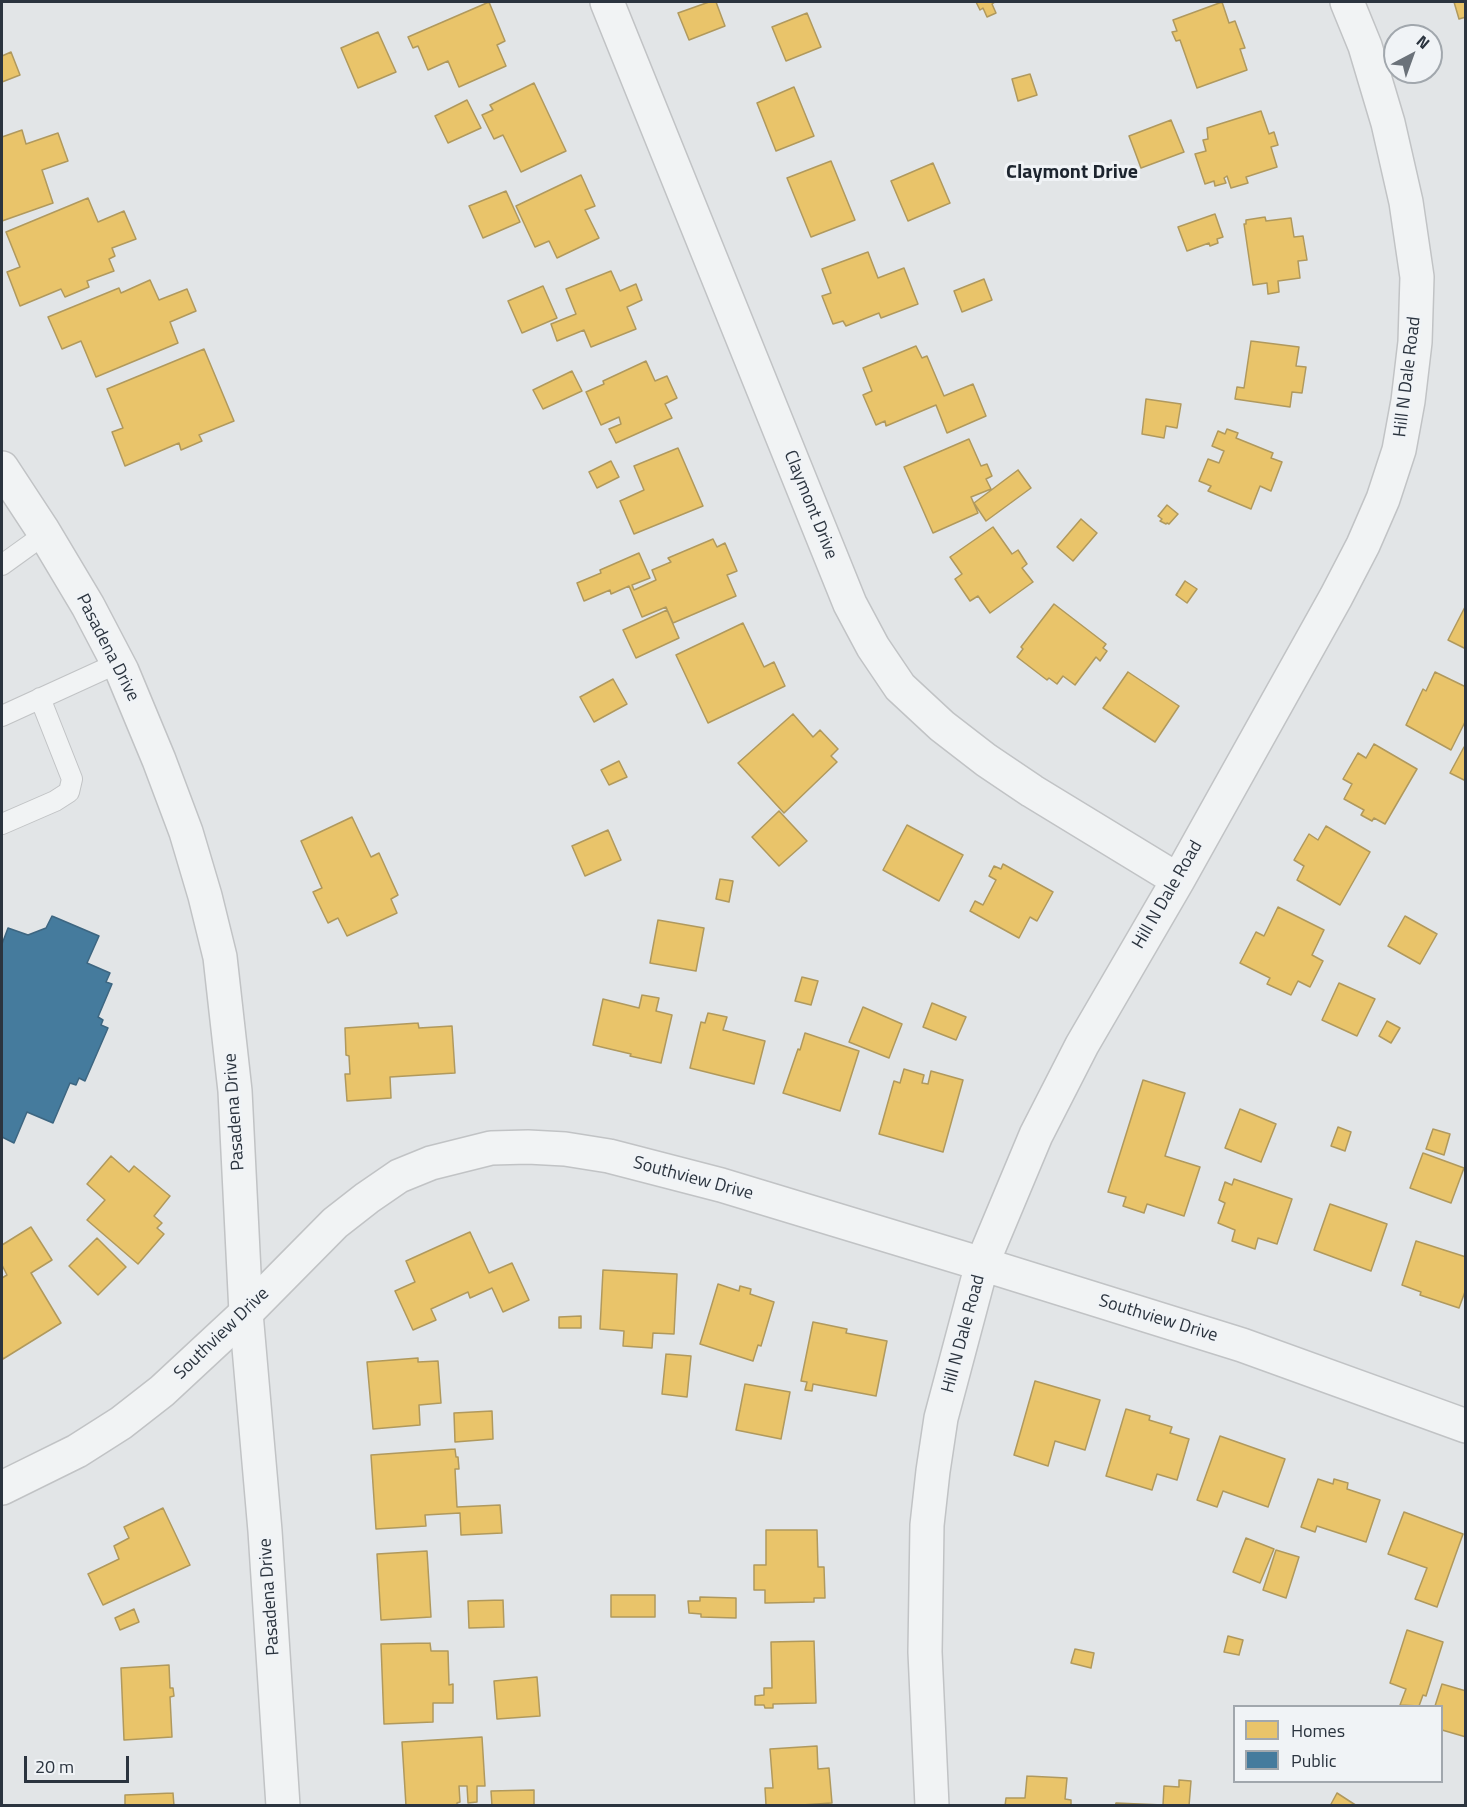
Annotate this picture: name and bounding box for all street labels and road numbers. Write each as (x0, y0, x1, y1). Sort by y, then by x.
street label: Hill N Dale Road (1390, 315, 1426, 439)
street label: Claymont Drive (778, 447, 842, 563)
street label: Pasadena Drive (71, 591, 143, 705)
street label: Hill N Dale Road (1128, 837, 1208, 953)
street label: Pasadena Drive (220, 1053, 250, 1171)
street label: Southview Drive (631, 1153, 755, 1205)
street label: Hill N Dale Road (938, 1273, 990, 1395)
street label: Southview Drive (170, 1283, 274, 1385)
street label: Southview Drive (1096, 1291, 1220, 1347)
street label: Pasadena Drive (255, 1538, 285, 1656)

